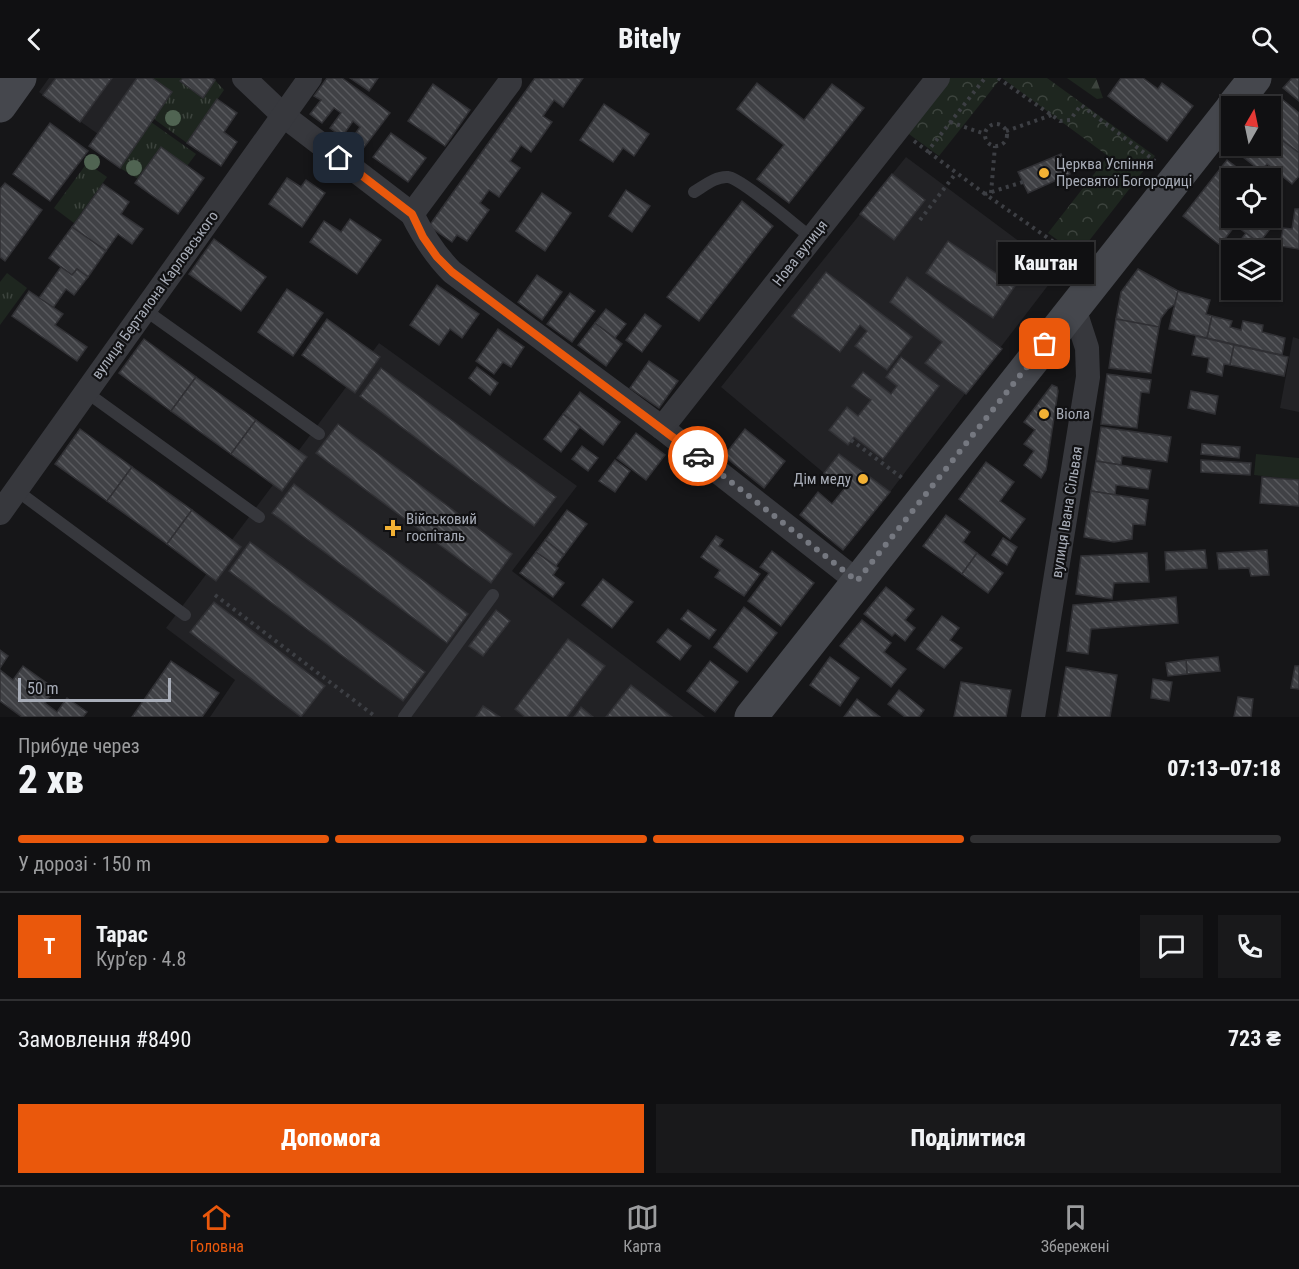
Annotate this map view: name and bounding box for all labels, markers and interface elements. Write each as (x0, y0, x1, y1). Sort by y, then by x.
icon: back (18, 23, 51, 56)
text: Bitely (618, 23, 681, 55)
icon: search (1248, 23, 1281, 56)
north arrow (1221, 96, 1281, 156)
map controls (1221, 96, 1281, 300)
pin (313, 132, 364, 183)
icon: home (322, 141, 355, 174)
place label: Церква Успіння Пресвятої Богородиці (1056, 155, 1192, 190)
marker: Церква Успіння Пресвятої Богородиці (1037, 166, 1051, 180)
button: locate (1221, 168, 1281, 228)
street label: вулиця Берталона Карловського (88, 207, 222, 383)
street label: Нова вулиця (769, 216, 831, 290)
button: layers (1221, 240, 1281, 300)
callout: Каштан (997, 242, 1093, 284)
text: Каштан (1014, 251, 1078, 275)
pin (1019, 318, 1070, 369)
icon: bag (1028, 327, 1061, 360)
place label: Віола (1056, 405, 1090, 423)
marker: Віола (1037, 407, 1051, 421)
courier (668, 426, 728, 486)
icon: car (682, 440, 715, 473)
street label: вулиця Івана Сільвая (1048, 445, 1086, 579)
place label: Дім меду (794, 470, 851, 488)
marker: Дім меду (856, 472, 870, 486)
place label: Військовий госпіталь (406, 510, 477, 545)
marker: Військовий госпіталь (384, 519, 402, 537)
scale bar (18, 675, 171, 702)
text: 50 m (27, 679, 59, 698)
text: Прибуде через (18, 734, 140, 758)
text: 07:13–07:18 (1167, 756, 1281, 781)
text: 2 хв (18, 757, 84, 803)
text: У дорозі · 150 m (18, 852, 151, 876)
button: chat (1140, 915, 1203, 978)
button: phone (1218, 915, 1281, 978)
text: Тарас (96, 922, 148, 947)
text: Т (44, 934, 55, 959)
text: Кур’єр · 4.8 (96, 947, 186, 971)
text: 723 ₴ (1228, 1026, 1281, 1051)
text: Замовлення #8490 (18, 1027, 191, 1052)
button: Допомога (18, 1104, 644, 1173)
button: Поділитися (656, 1104, 1281, 1173)
tab: Головна (190, 1201, 244, 1256)
tab: Карта (623, 1201, 661, 1256)
tab: Збережені (1041, 1201, 1109, 1256)

